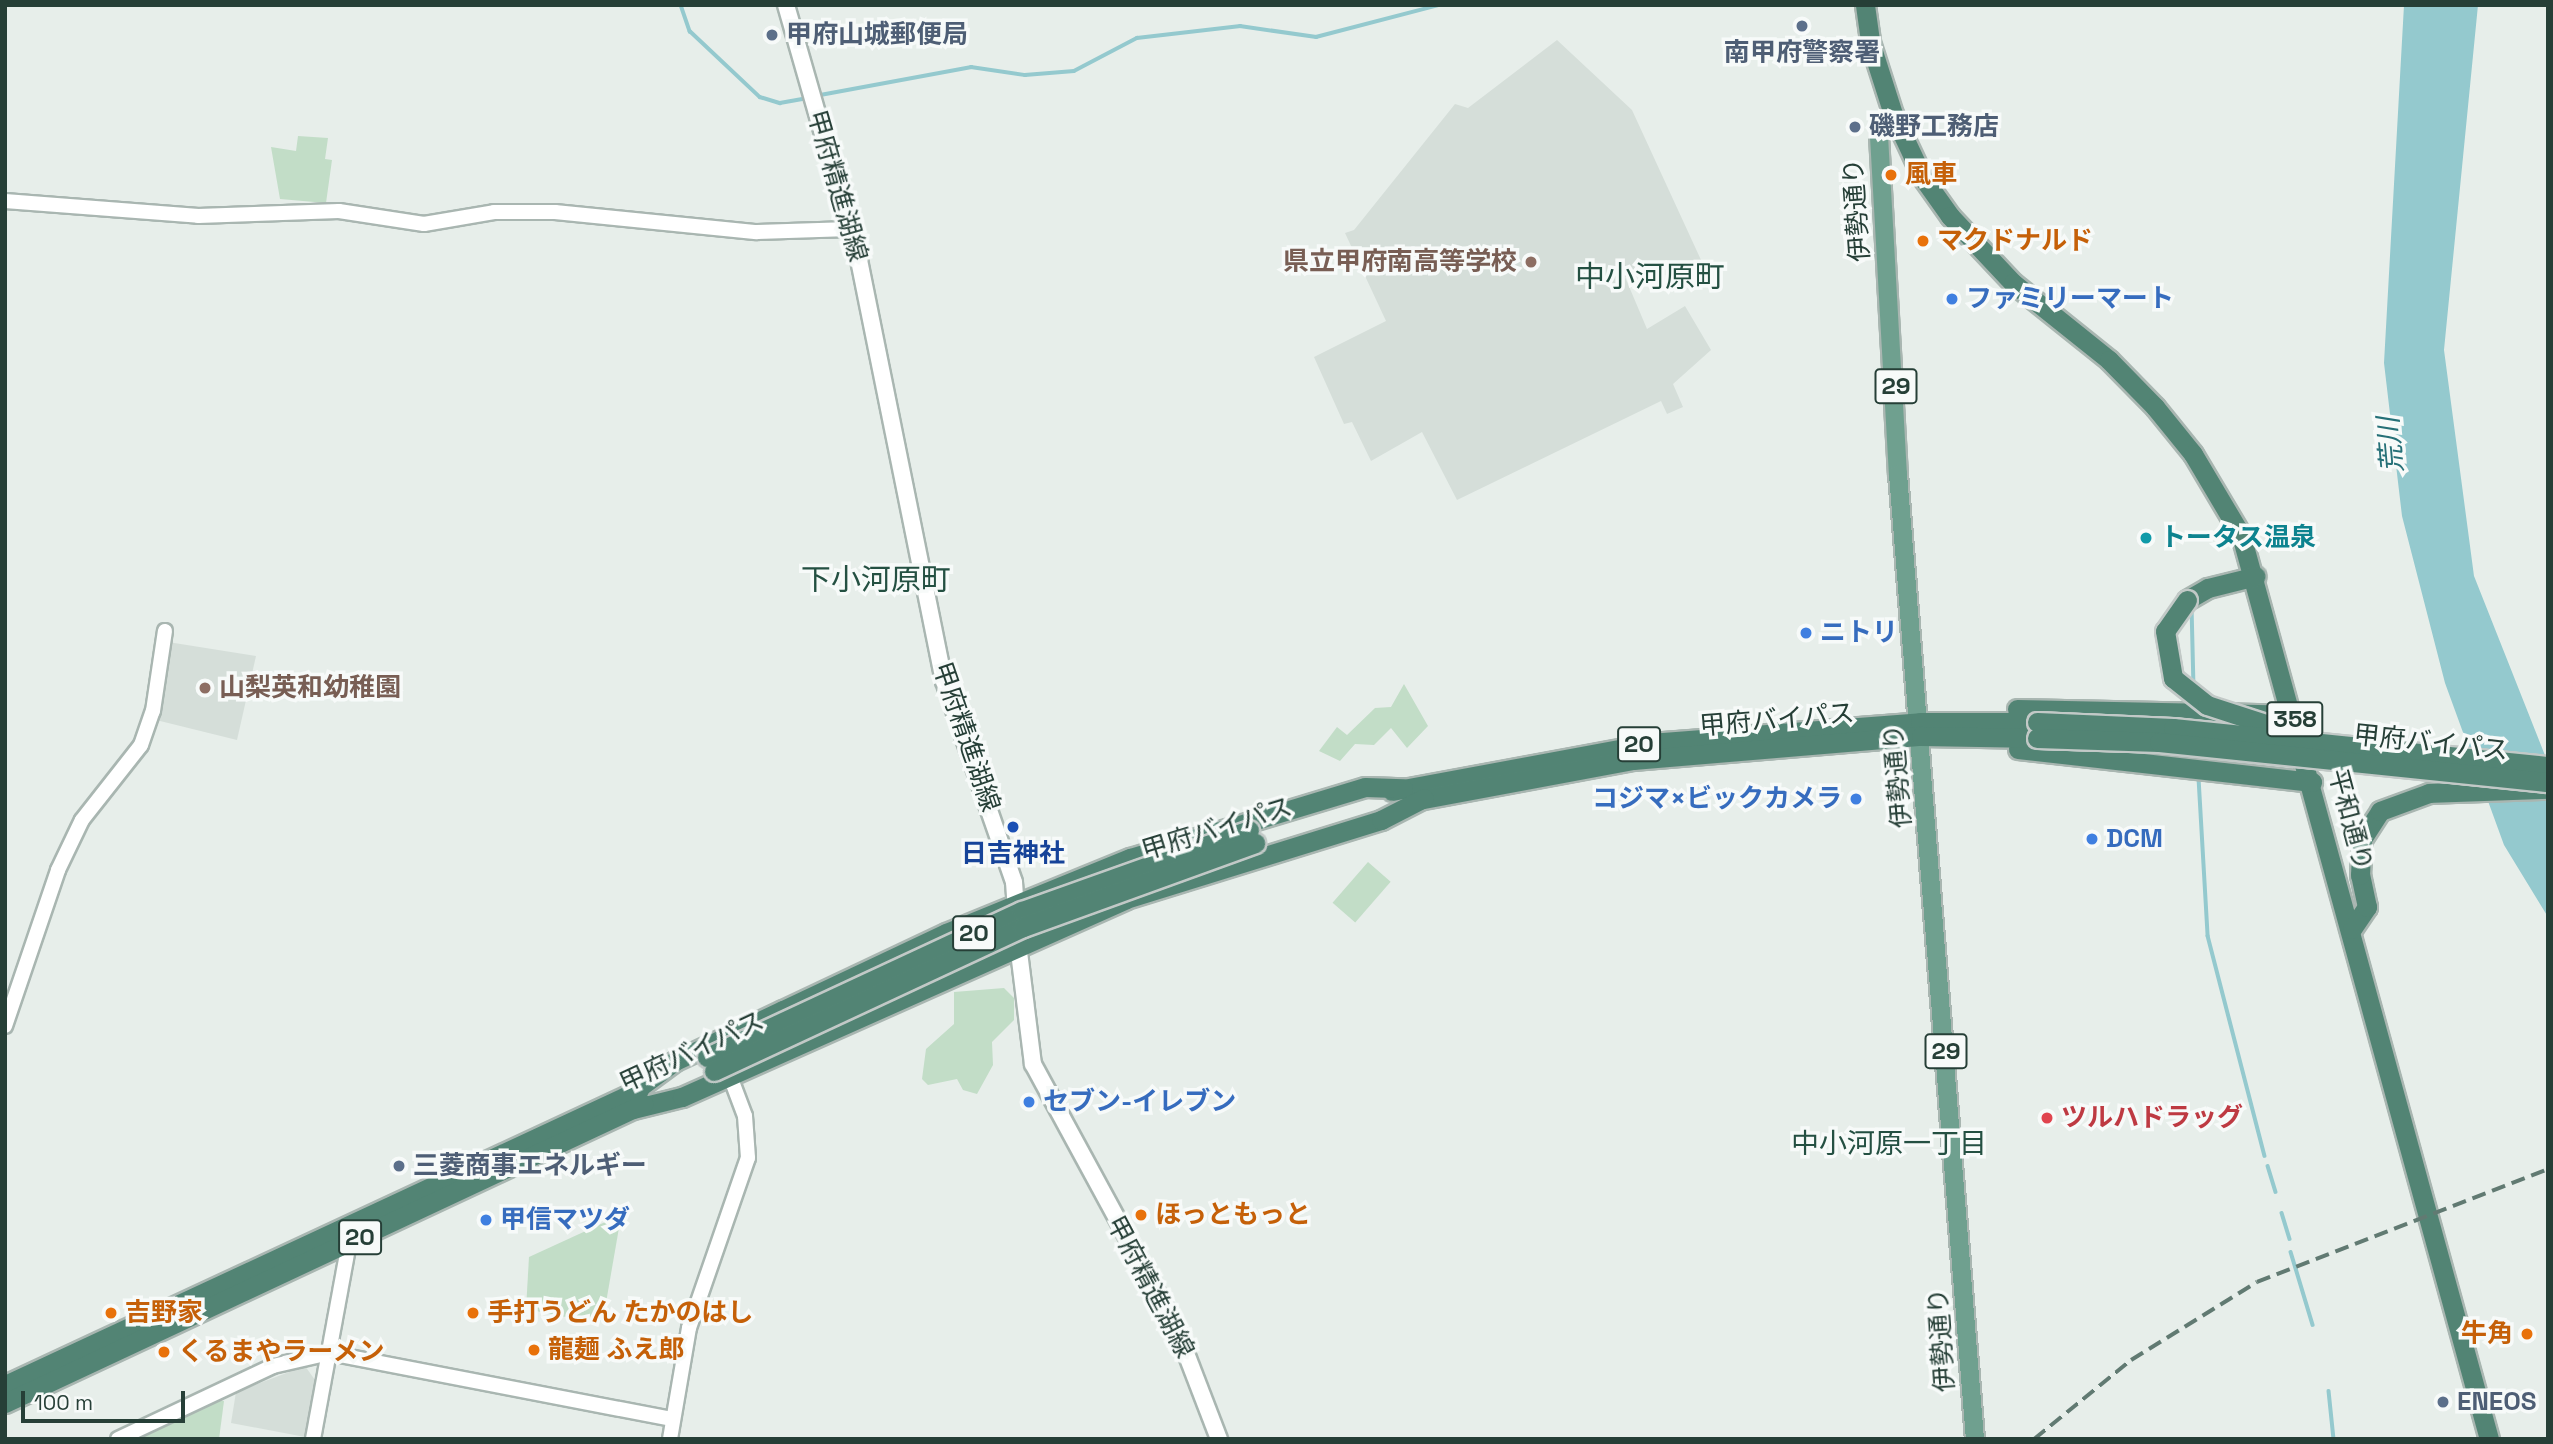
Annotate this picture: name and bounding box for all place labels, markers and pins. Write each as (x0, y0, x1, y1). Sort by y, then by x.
marker: 南甲府警察署 (1794, 18, 1810, 34)
place label: 甲府山城郵便局 (786, 19, 968, 51)
marker: 甲府山城郵便局 (764, 27, 780, 43)
place label: 南甲府警察署 (1724, 37, 1880, 69)
place label: 磯野工務店 (1869, 111, 1999, 143)
marker: 磯野工務店 (1847, 119, 1863, 135)
place label: 風車 (1905, 159, 1957, 191)
marker: 風車 (1883, 167, 1899, 183)
place label: マクドナルド (1937, 225, 2093, 257)
marker: マクドナルド (1915, 233, 1931, 249)
place label: 県立甲府南高等学校 (1283, 246, 1517, 278)
marker: 県立甲府南高等学校 (1523, 254, 1539, 270)
place label: ファミリーマート (1966, 283, 2174, 315)
marker: ファミリーマート (1944, 291, 1960, 307)
place label: トータス温泉 (2160, 522, 2316, 554)
marker: トータス温泉 (2138, 530, 2154, 546)
place label: ニトリ (1820, 617, 1898, 649)
marker: ニトリ (1798, 625, 1814, 641)
place label: 山梨英和幼稚園 (219, 672, 401, 704)
marker: 山梨英和幼稚園 (197, 680, 213, 696)
place label: コジマ×ビックカメラ (1592, 783, 1842, 815)
marker: コジマ×ビックカメラ (1848, 791, 1864, 807)
marker: 日吉神社 (1005, 819, 1021, 835)
place label: DCM (2106, 823, 2163, 855)
marker: DCM (2084, 831, 2100, 847)
place label: 日吉神社 (961, 838, 1065, 870)
place label: セブン-イレブン (1043, 1086, 1236, 1118)
marker: セブン-イレブン (1021, 1094, 1037, 1110)
place label: ツルハドラッグ (2061, 1102, 2243, 1134)
marker: ツルハドラッグ (2039, 1110, 2055, 1126)
place label: 三菱商事エネルギー (413, 1150, 647, 1182)
marker: 三菱商事エネルギー (391, 1158, 407, 1174)
place label: ほっともっと (1155, 1199, 1311, 1231)
place label: 甲信マツダ (500, 1204, 630, 1236)
marker: ほっともっと (1133, 1207, 1149, 1223)
marker: 甲信マツダ (478, 1212, 494, 1228)
place label: 吉野家 (125, 1297, 203, 1329)
place label: 手打うどん たかのはし (487, 1297, 754, 1329)
marker: 吉野家 (103, 1305, 119, 1321)
marker: 手打うどん たかのはし (465, 1305, 481, 1321)
place label: 牛角 (2461, 1318, 2513, 1350)
marker: 牛角 (2519, 1326, 2535, 1342)
place label: 龍麺 ふえ郎 (548, 1334, 685, 1366)
place label: くるまやラーメン (178, 1336, 386, 1368)
marker: 龍麺 ふえ郎 (526, 1342, 542, 1358)
marker: くるまやラーメン (156, 1344, 172, 1360)
place label: ENEOS (2457, 1386, 2537, 1418)
marker: ENEOS (2435, 1394, 2451, 1410)

